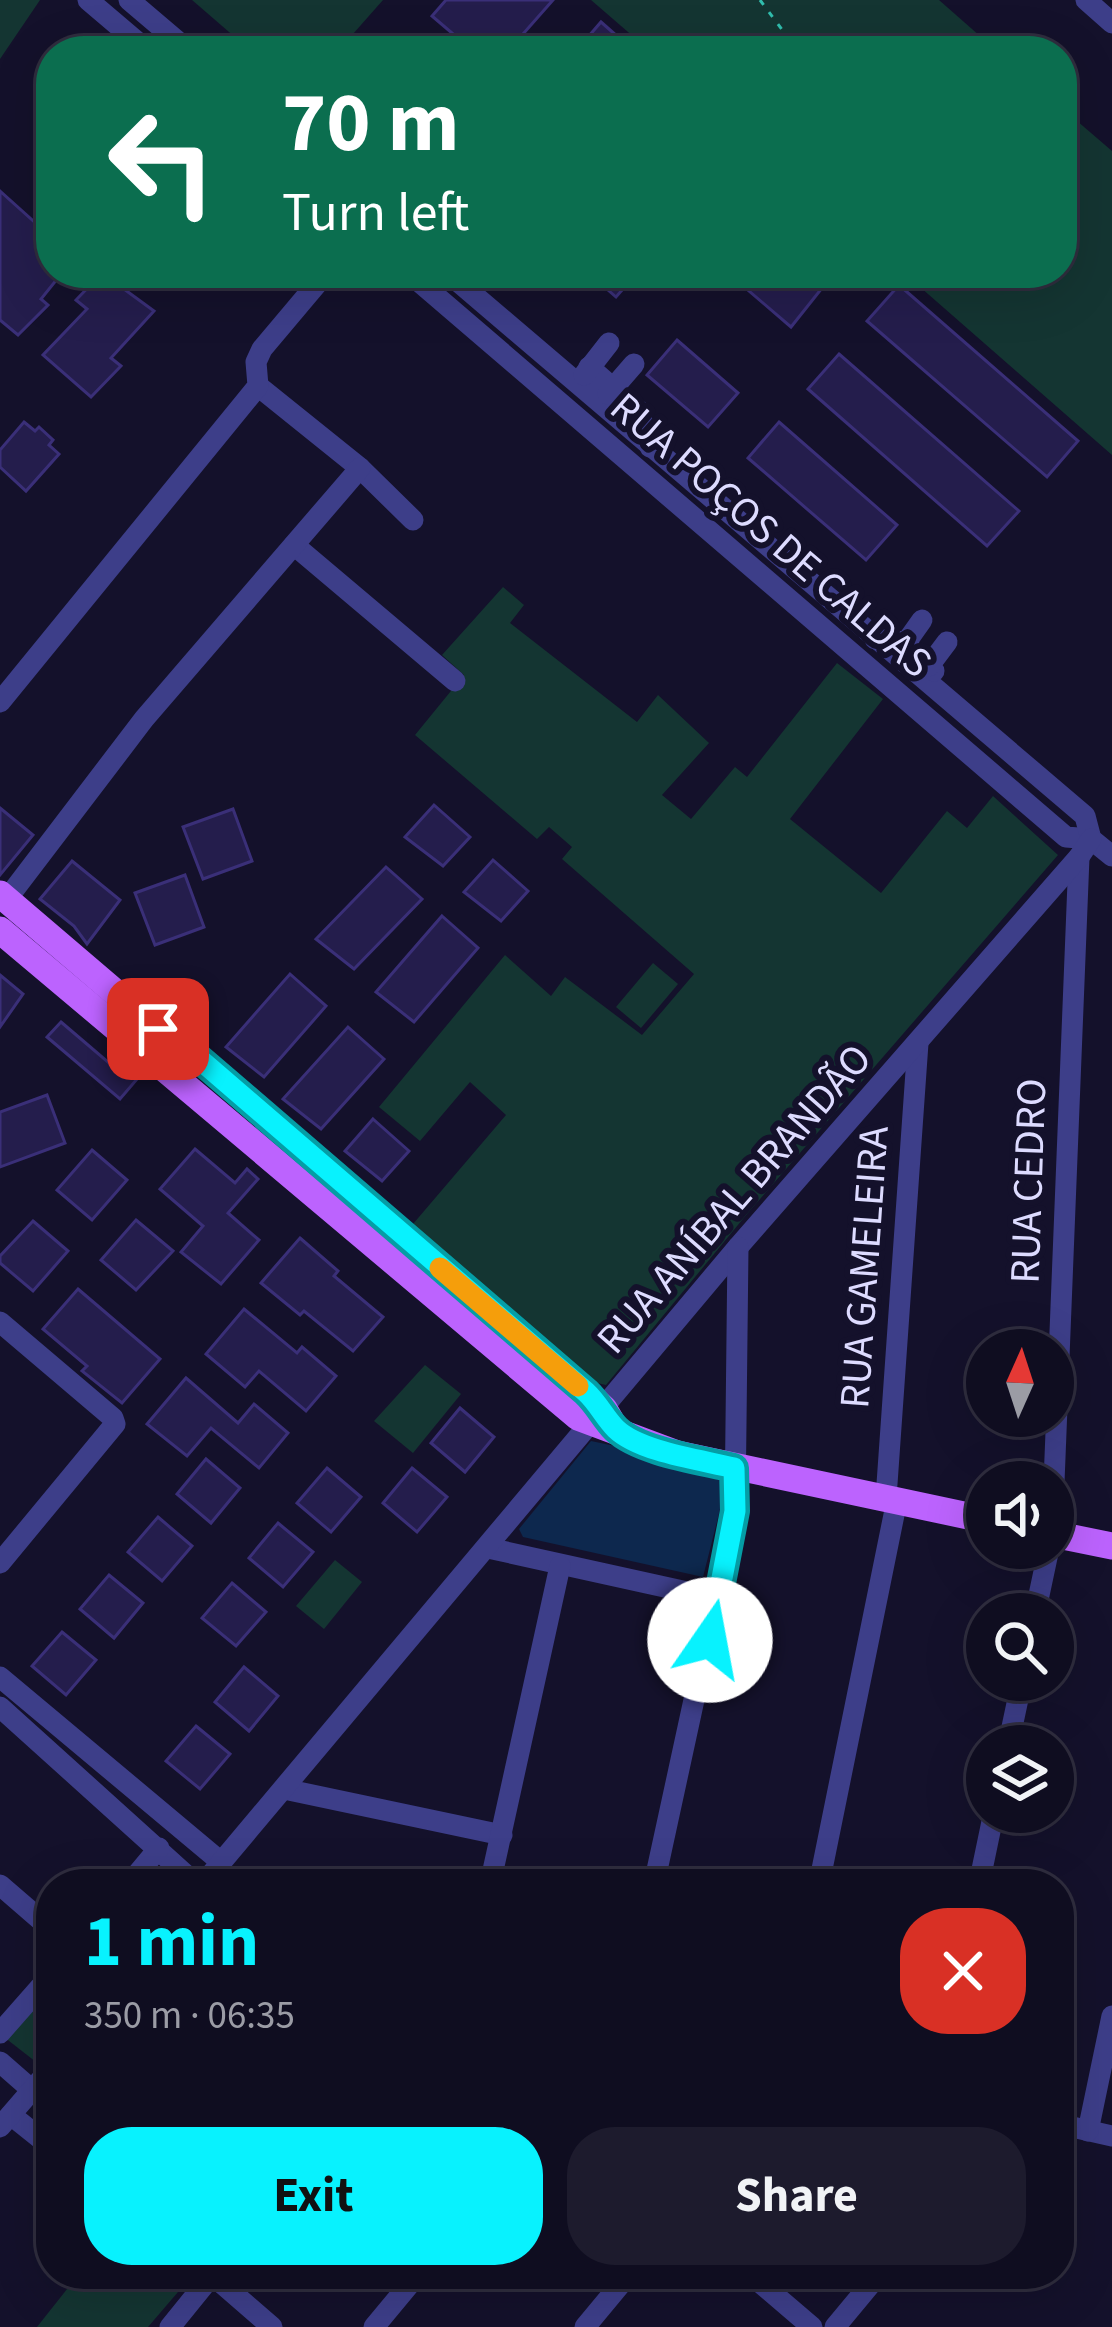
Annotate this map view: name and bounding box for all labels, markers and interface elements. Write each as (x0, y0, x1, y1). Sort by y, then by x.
text: 70 m (282, 64, 460, 184)
icon: left (84, 84, 240, 240)
text: Turn left (282, 175, 469, 252)
street label: RUA POÇOS DE CALDAS (597, 379, 945, 692)
pin (107, 978, 209, 1080)
icon: arrive (125, 996, 191, 1062)
street label: RUA ANÍBAL BRANDÃO (583, 1031, 886, 1367)
street label: RUA CEDRO (995, 1077, 1063, 1285)
street label: RUA GAMELEIRA (825, 1124, 905, 1410)
north arrow (966, 1329, 1074, 1437)
map controls (966, 1329, 1074, 1833)
button: sound (966, 1461, 1074, 1569)
position arrow (647, 1577, 773, 1703)
button: search (966, 1593, 1074, 1701)
button: layers (966, 1725, 1074, 1833)
text: 1 min (84, 1891, 259, 1994)
button: close (900, 1908, 1026, 2034)
text: 350 m · 06:35 (84, 1988, 295, 2044)
button: Exit (84, 2127, 543, 2265)
button: Share (567, 2127, 1026, 2265)

